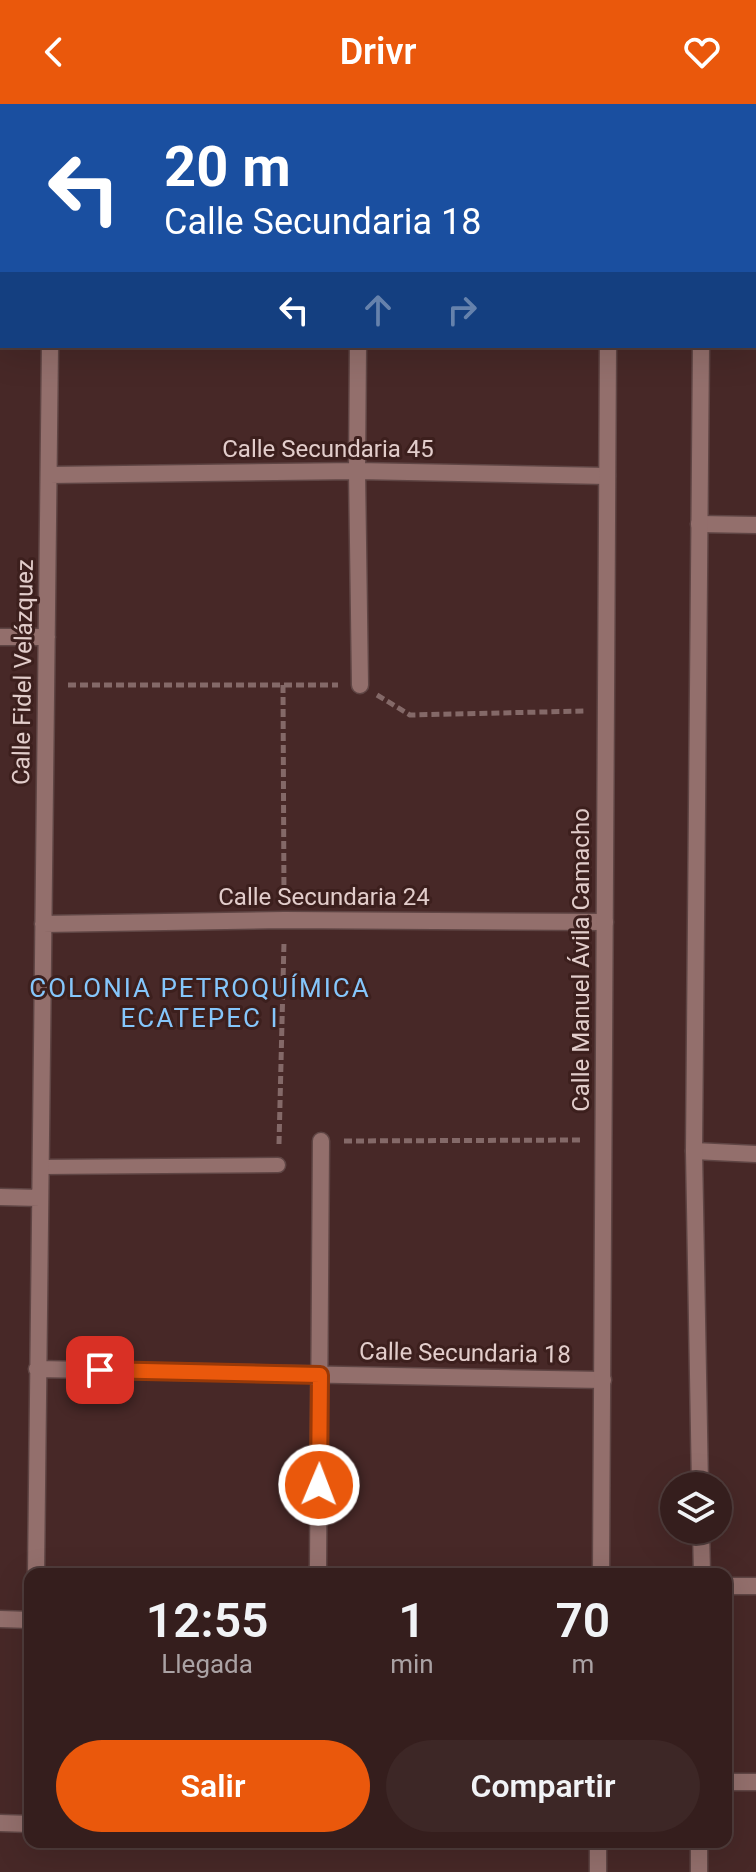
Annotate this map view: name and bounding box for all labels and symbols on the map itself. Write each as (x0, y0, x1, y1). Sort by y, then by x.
street label: Calle Secundaria 45 (222, 435, 434, 463)
street label: Calle Fidel Velázquez (7, 559, 39, 785)
street label: Calle Manuel Ávila Camacho (567, 808, 595, 1112)
street label: Calle Secundaria 24 (218, 883, 430, 911)
district label: COLONIA PETROQUÍMICA ECATEPEC I (29, 973, 371, 1033)
pin (66, 1336, 134, 1404)
street label: Calle Secundaria 18 (359, 1337, 571, 1369)
position arrow (277, 1443, 361, 1527)

